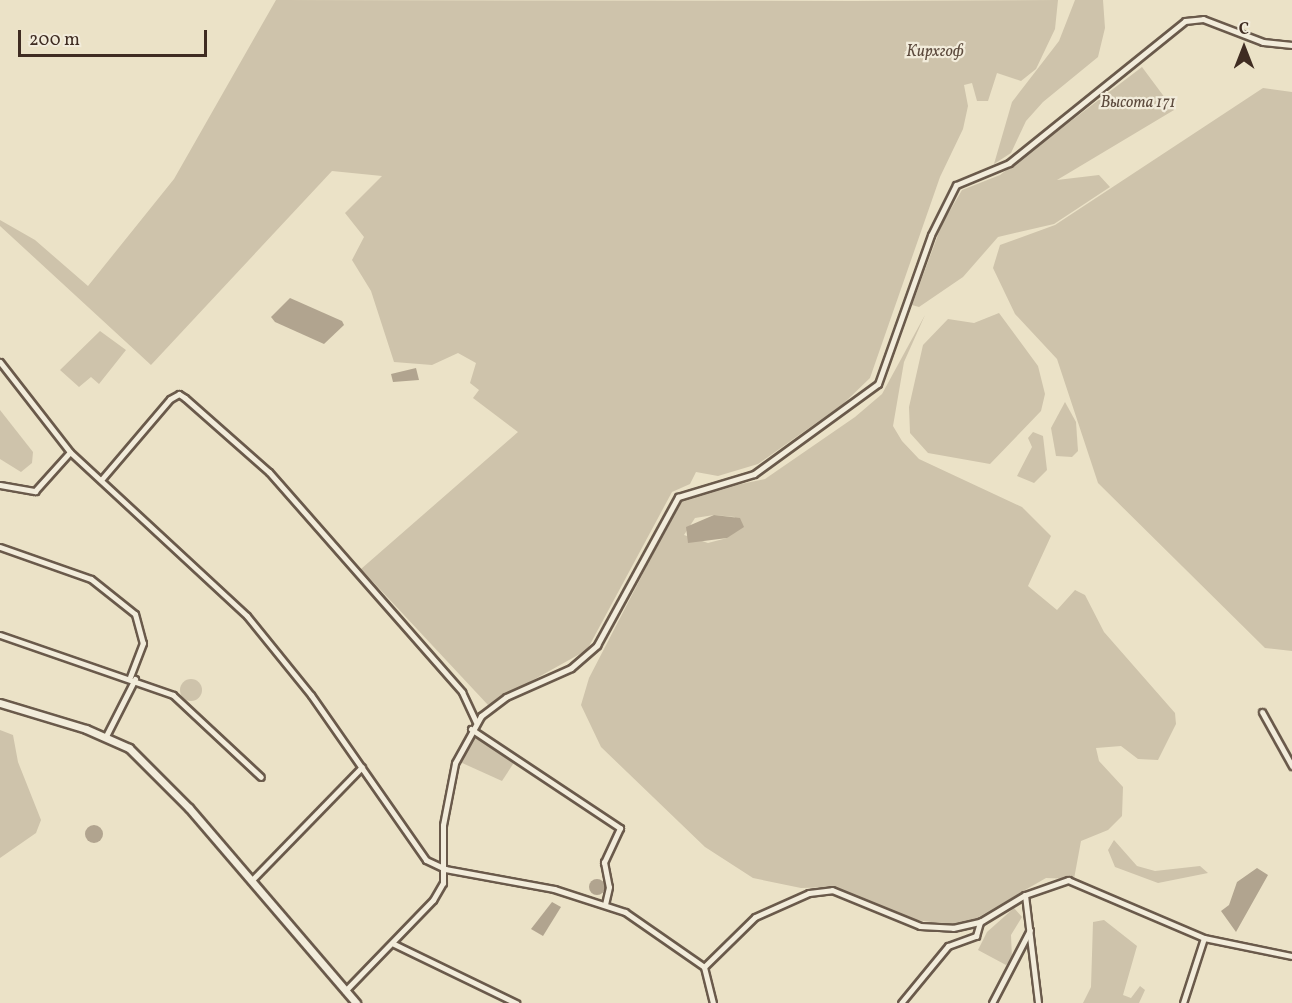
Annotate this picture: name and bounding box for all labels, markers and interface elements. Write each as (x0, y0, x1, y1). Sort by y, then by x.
scale bar (21, 18, 210, 56)
north arrow (1214, 18, 1274, 78)
text: С (1239, 19, 1249, 41)
text: 200 m (29, 28, 80, 53)
park label: Кирхгоф (906, 42, 964, 62)
park label: Высота 171 (1100, 93, 1176, 113)

